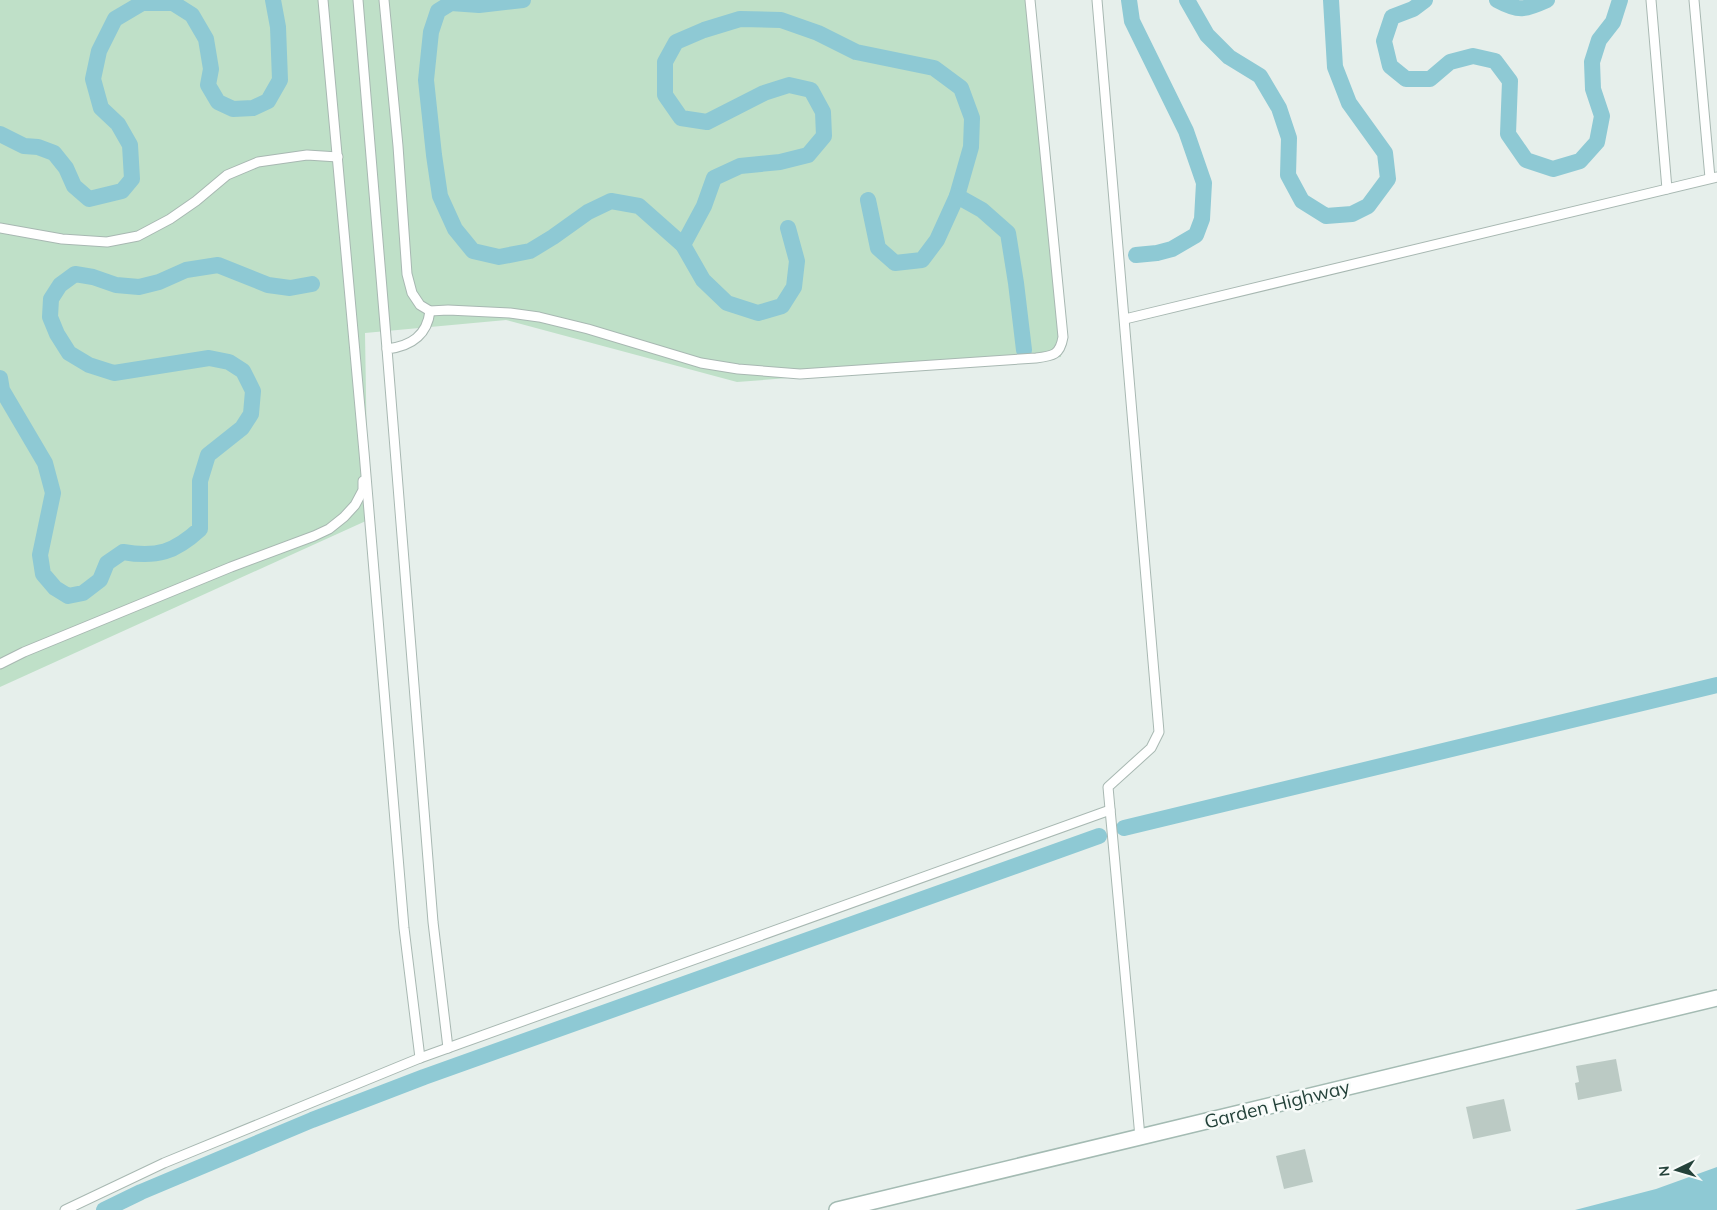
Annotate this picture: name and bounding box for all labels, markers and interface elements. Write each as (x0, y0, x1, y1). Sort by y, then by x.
street label: Garden Highway (1202, 1074, 1352, 1134)
north arrow (1652, 1145, 1702, 1195)
text: N (1655, 1165, 1673, 1177)

